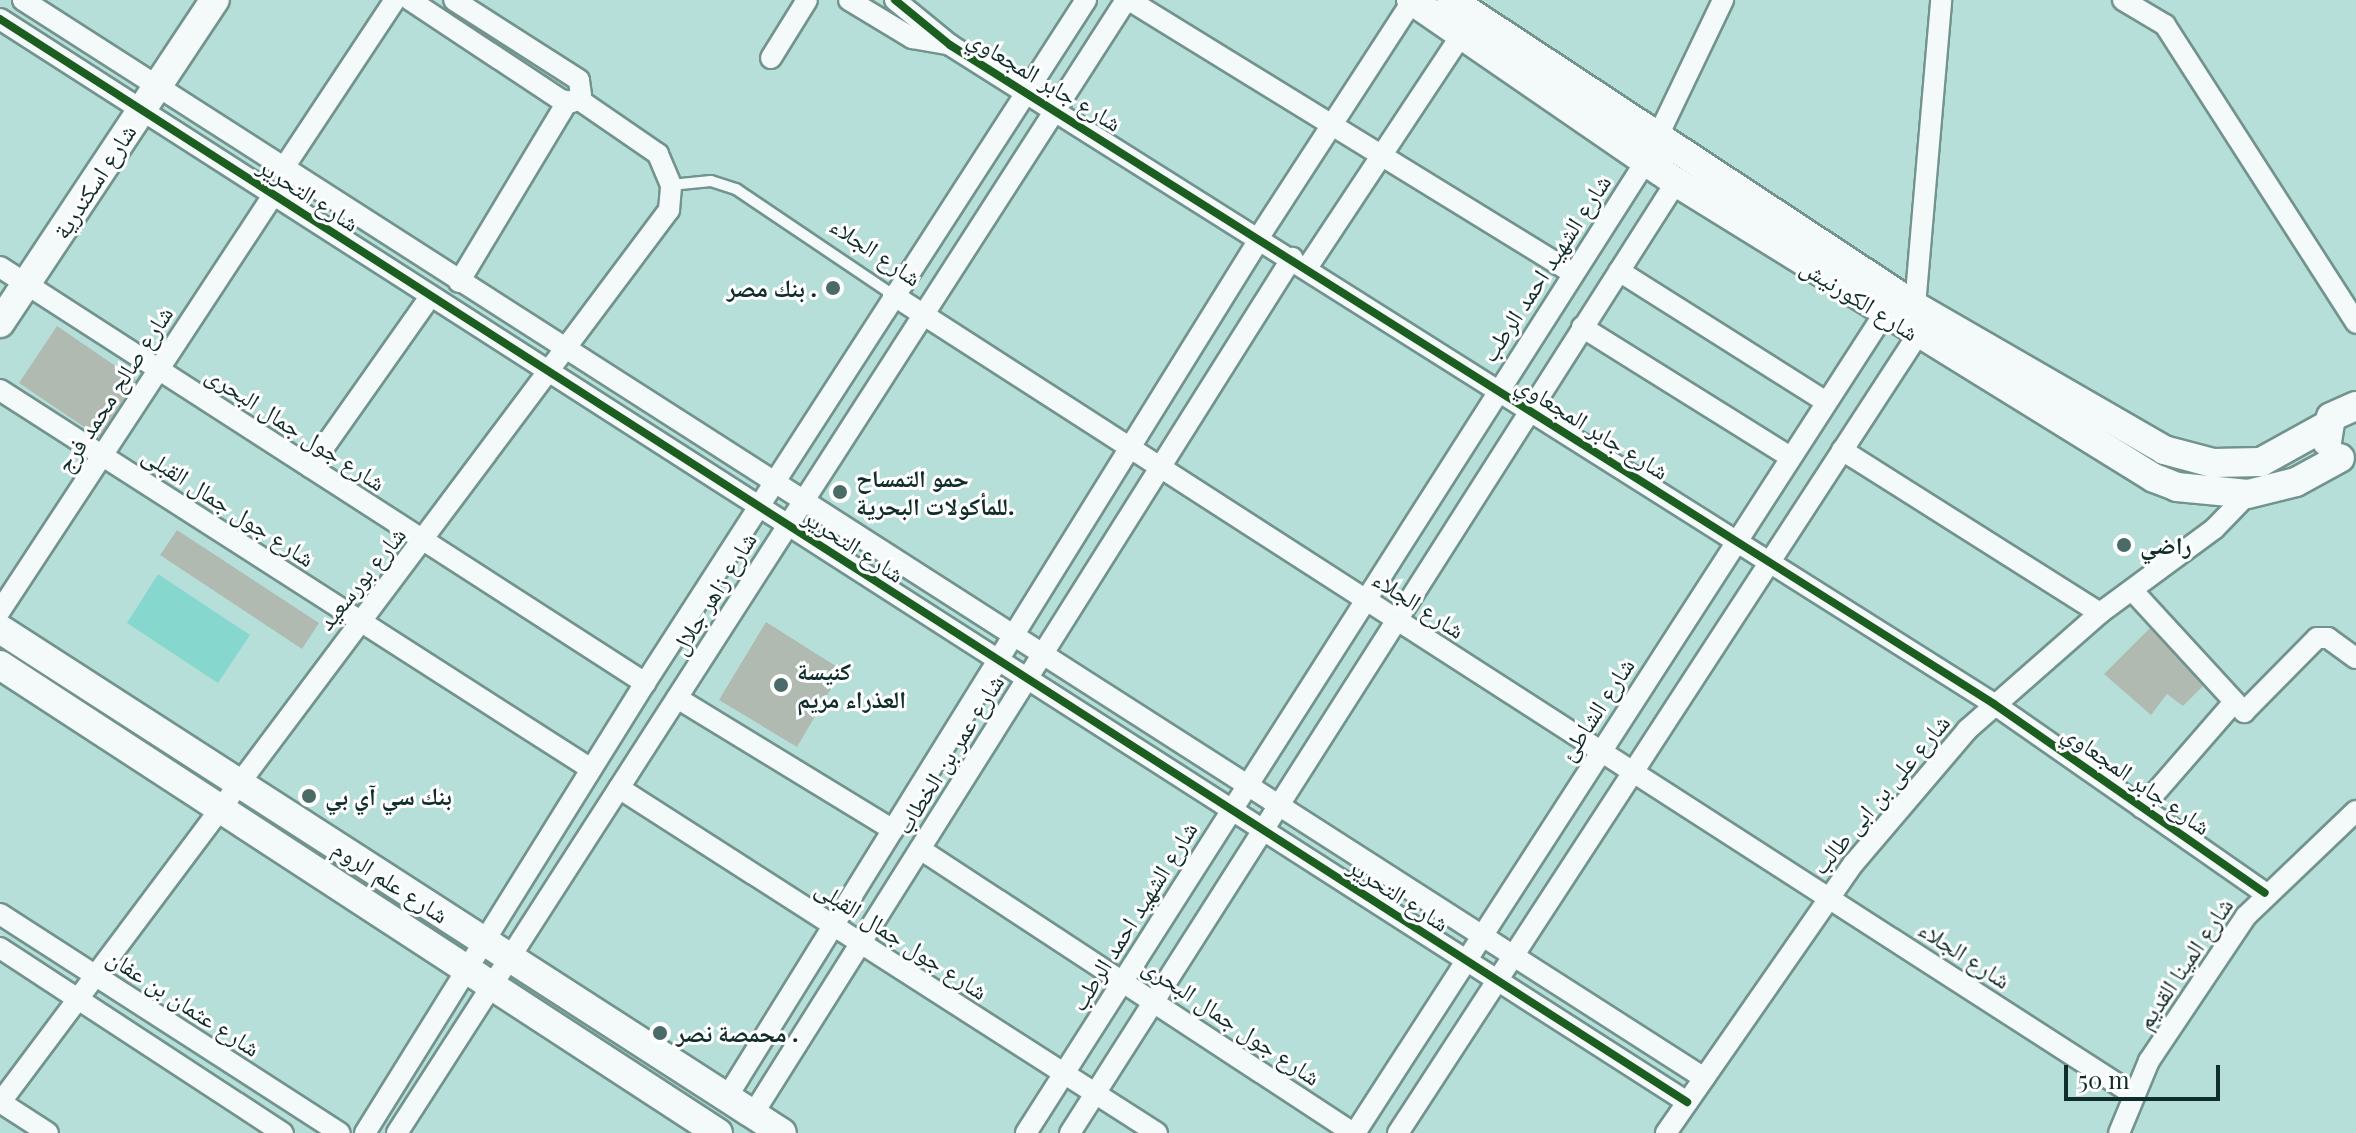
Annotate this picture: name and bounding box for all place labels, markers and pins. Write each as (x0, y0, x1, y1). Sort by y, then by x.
place label: بنك مصر . (727, 274, 817, 302)
marker: بنك مصر . (824, 279, 842, 297)
place label: حمو التمساح للمأكولات البحرية. (856, 464, 1014, 520)
marker: حمو التمساح للمأكولات البحرية. (831, 483, 849, 501)
place label: راضي (2140, 531, 2192, 559)
marker: راضي (2115, 536, 2133, 554)
place label: كنيسة العذراء مريم (797, 657, 906, 713)
marker: كنيسة العذراء مريم (772, 676, 790, 694)
place label: بنك سي آي بي (325, 782, 452, 810)
marker: بنك سي آي بي (300, 787, 318, 805)
place label: محمصة نصر . (676, 1019, 799, 1047)
marker: محمصة نصر . (651, 1024, 669, 1042)

